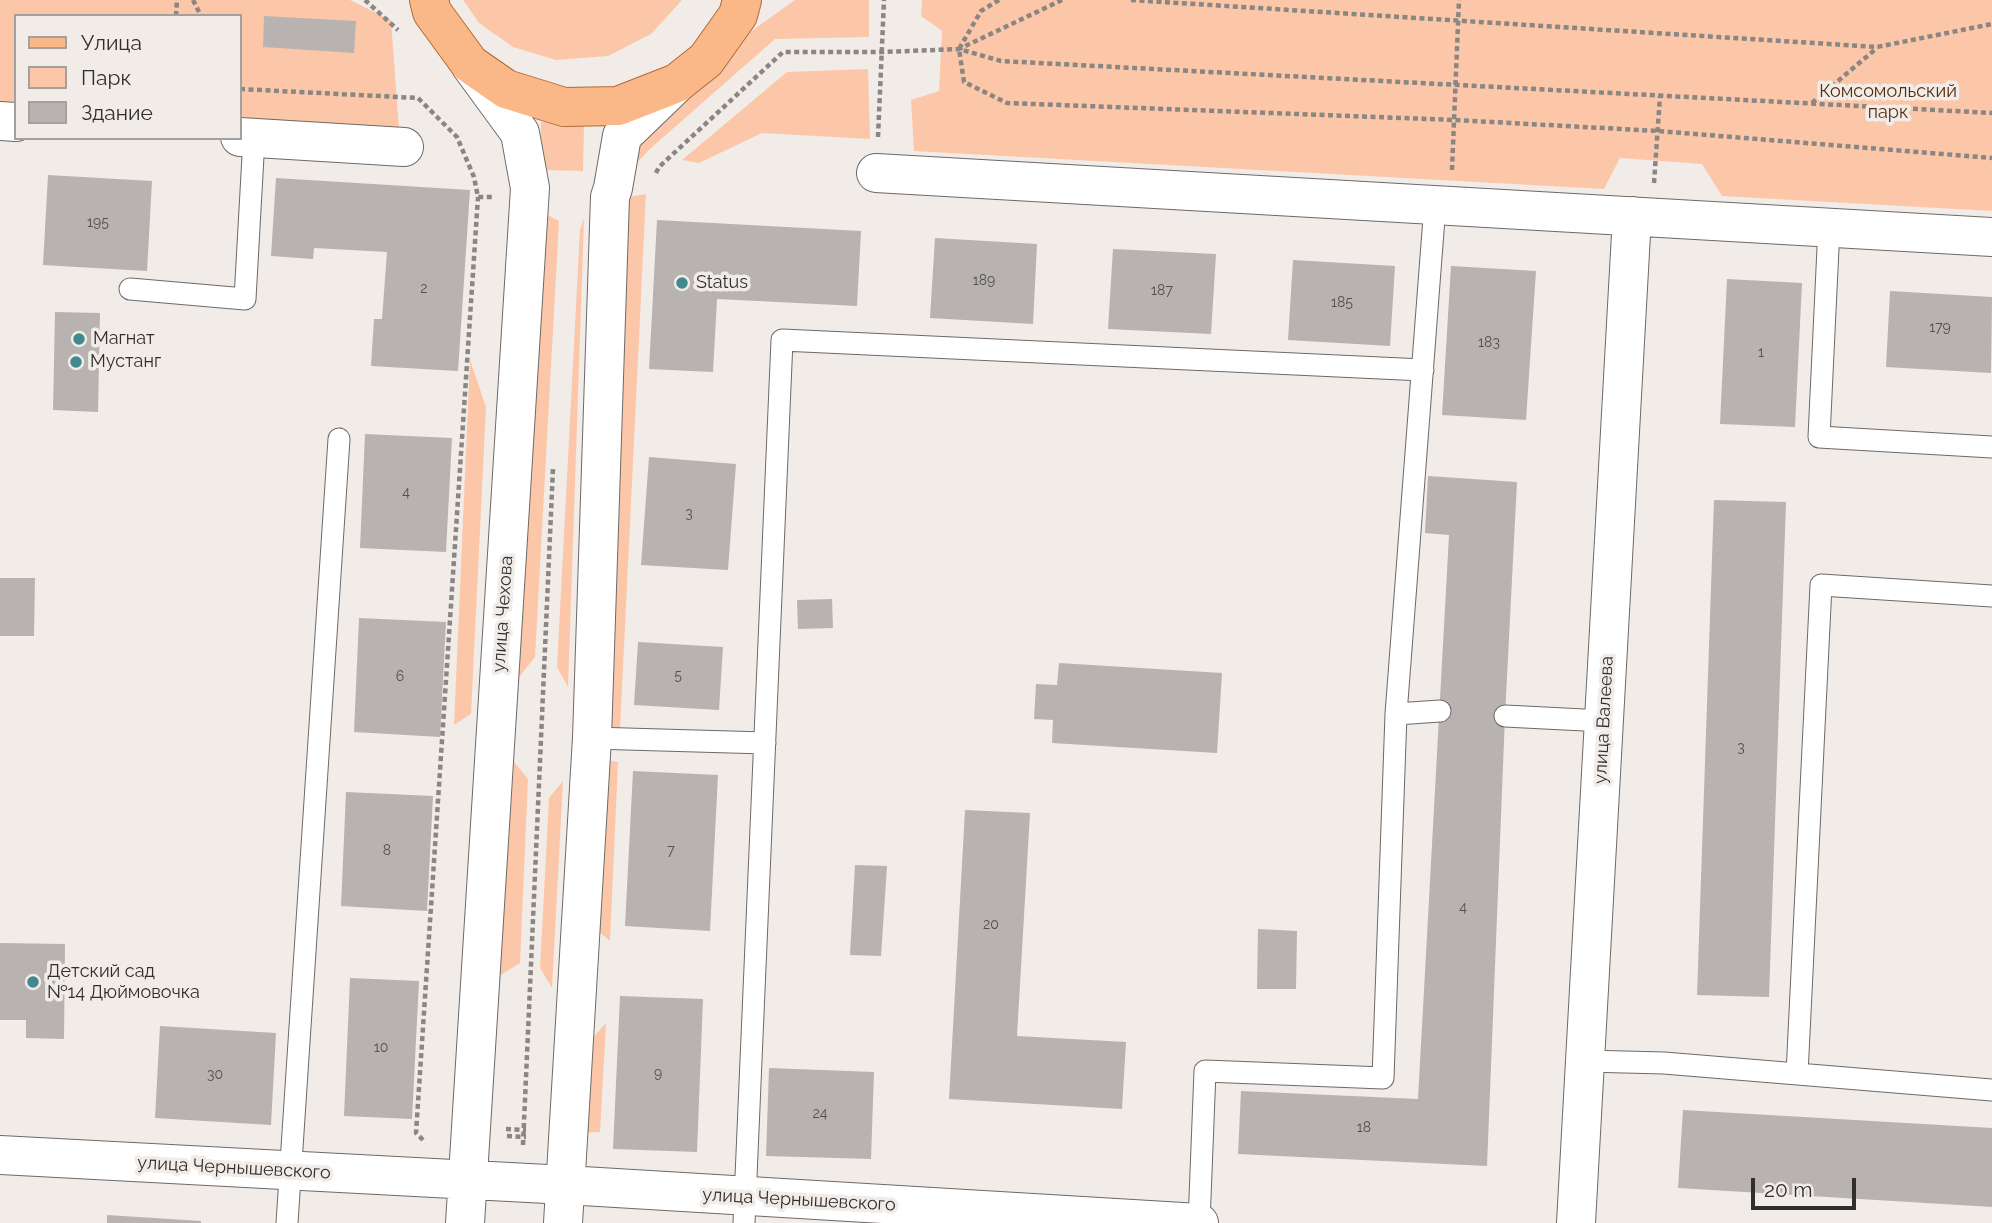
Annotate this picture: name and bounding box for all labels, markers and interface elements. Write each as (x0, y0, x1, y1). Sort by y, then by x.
legend (14, 14, 242, 140)
text: Улица (81, 30, 142, 55)
text: Парк (81, 65, 131, 90)
park label: Комсомольский парк (1819, 81, 1957, 124)
text: Здание (81, 100, 153, 125)
house number: 195 (87, 215, 109, 231)
place label: Status (696, 272, 748, 294)
house number: 189 (973, 273, 995, 289)
marker: Status (674, 275, 690, 291)
house number: 2 (420, 281, 428, 297)
house number: 187 (1151, 283, 1173, 299)
house number: 185 (1331, 295, 1353, 311)
house number: 179 (1929, 320, 1951, 336)
place label: Магнат (93, 328, 155, 350)
marker: Магнат (71, 331, 87, 347)
house number: 183 (1478, 335, 1500, 351)
house number: 1 (1758, 345, 1764, 361)
place label: Мустанг (90, 351, 161, 373)
marker: Мустанг (68, 354, 84, 370)
house number: 4 (402, 485, 410, 501)
house number: 3 (685, 506, 693, 522)
street label: улица Чехова (488, 555, 518, 673)
street label: улица Валеева (1590, 655, 1618, 785)
house number: 5 (674, 668, 682, 684)
house number: 6 (396, 669, 404, 685)
house number: 3 (1737, 740, 1745, 756)
house number: 8 (383, 843, 391, 859)
house number: 7 (667, 843, 675, 859)
house number: 4 (1459, 900, 1467, 916)
house number: 20 (983, 917, 999, 933)
place label: Детский сад №14 Дюймовочка (47, 961, 200, 1004)
marker: Детский сад №14 Дюймовочка (25, 974, 41, 990)
house number: 10 (374, 1040, 388, 1056)
house number: 9 (654, 1066, 662, 1082)
house number: 30 (207, 1067, 223, 1083)
house number: 24 (813, 1106, 827, 1122)
house number: 18 (1357, 1120, 1371, 1136)
street label: улица Чернышевского (137, 1152, 331, 1184)
scale bar (1754, 1164, 1859, 1208)
text: 20 m (1764, 1177, 1812, 1202)
street label: улица Чернышевского (702, 1184, 896, 1216)

